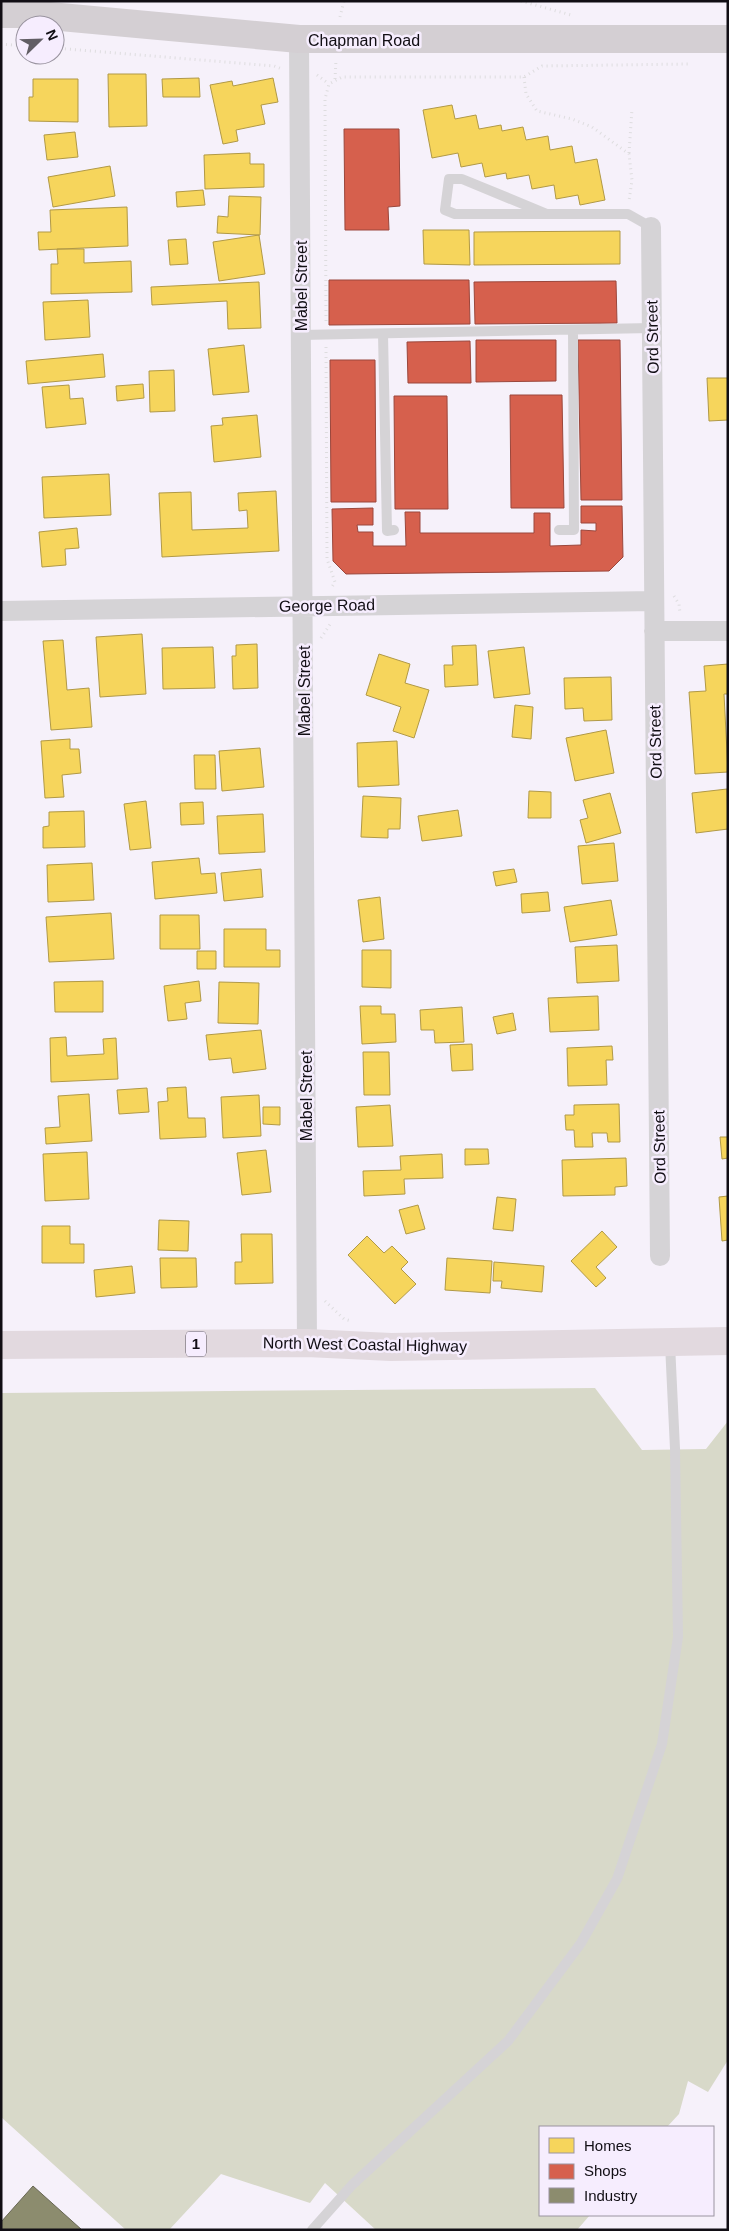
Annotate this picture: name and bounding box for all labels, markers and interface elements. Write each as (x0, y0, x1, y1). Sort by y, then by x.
north arrow (15, 15, 65, 65)
text: N (43, 27, 61, 43)
street label: Chapman Road (308, 32, 420, 49)
street label: Mabel Street (293, 240, 310, 331)
street label: Ord Street (643, 299, 662, 374)
street label: George Road (279, 596, 375, 615)
street label: Mabel Street (296, 645, 313, 736)
street label: Ord Street (646, 704, 665, 779)
street label: Mabel Street (298, 1050, 315, 1141)
street label: Ord Street (650, 1109, 669, 1184)
road number: 1 (186, 1332, 206, 1356)
street label: North West Coastal Highway (263, 1334, 467, 1355)
legend (539, 2126, 714, 2216)
text: Homes (584, 2137, 632, 2154)
text: Shops (584, 2162, 627, 2179)
text: Industry (584, 2187, 638, 2204)

